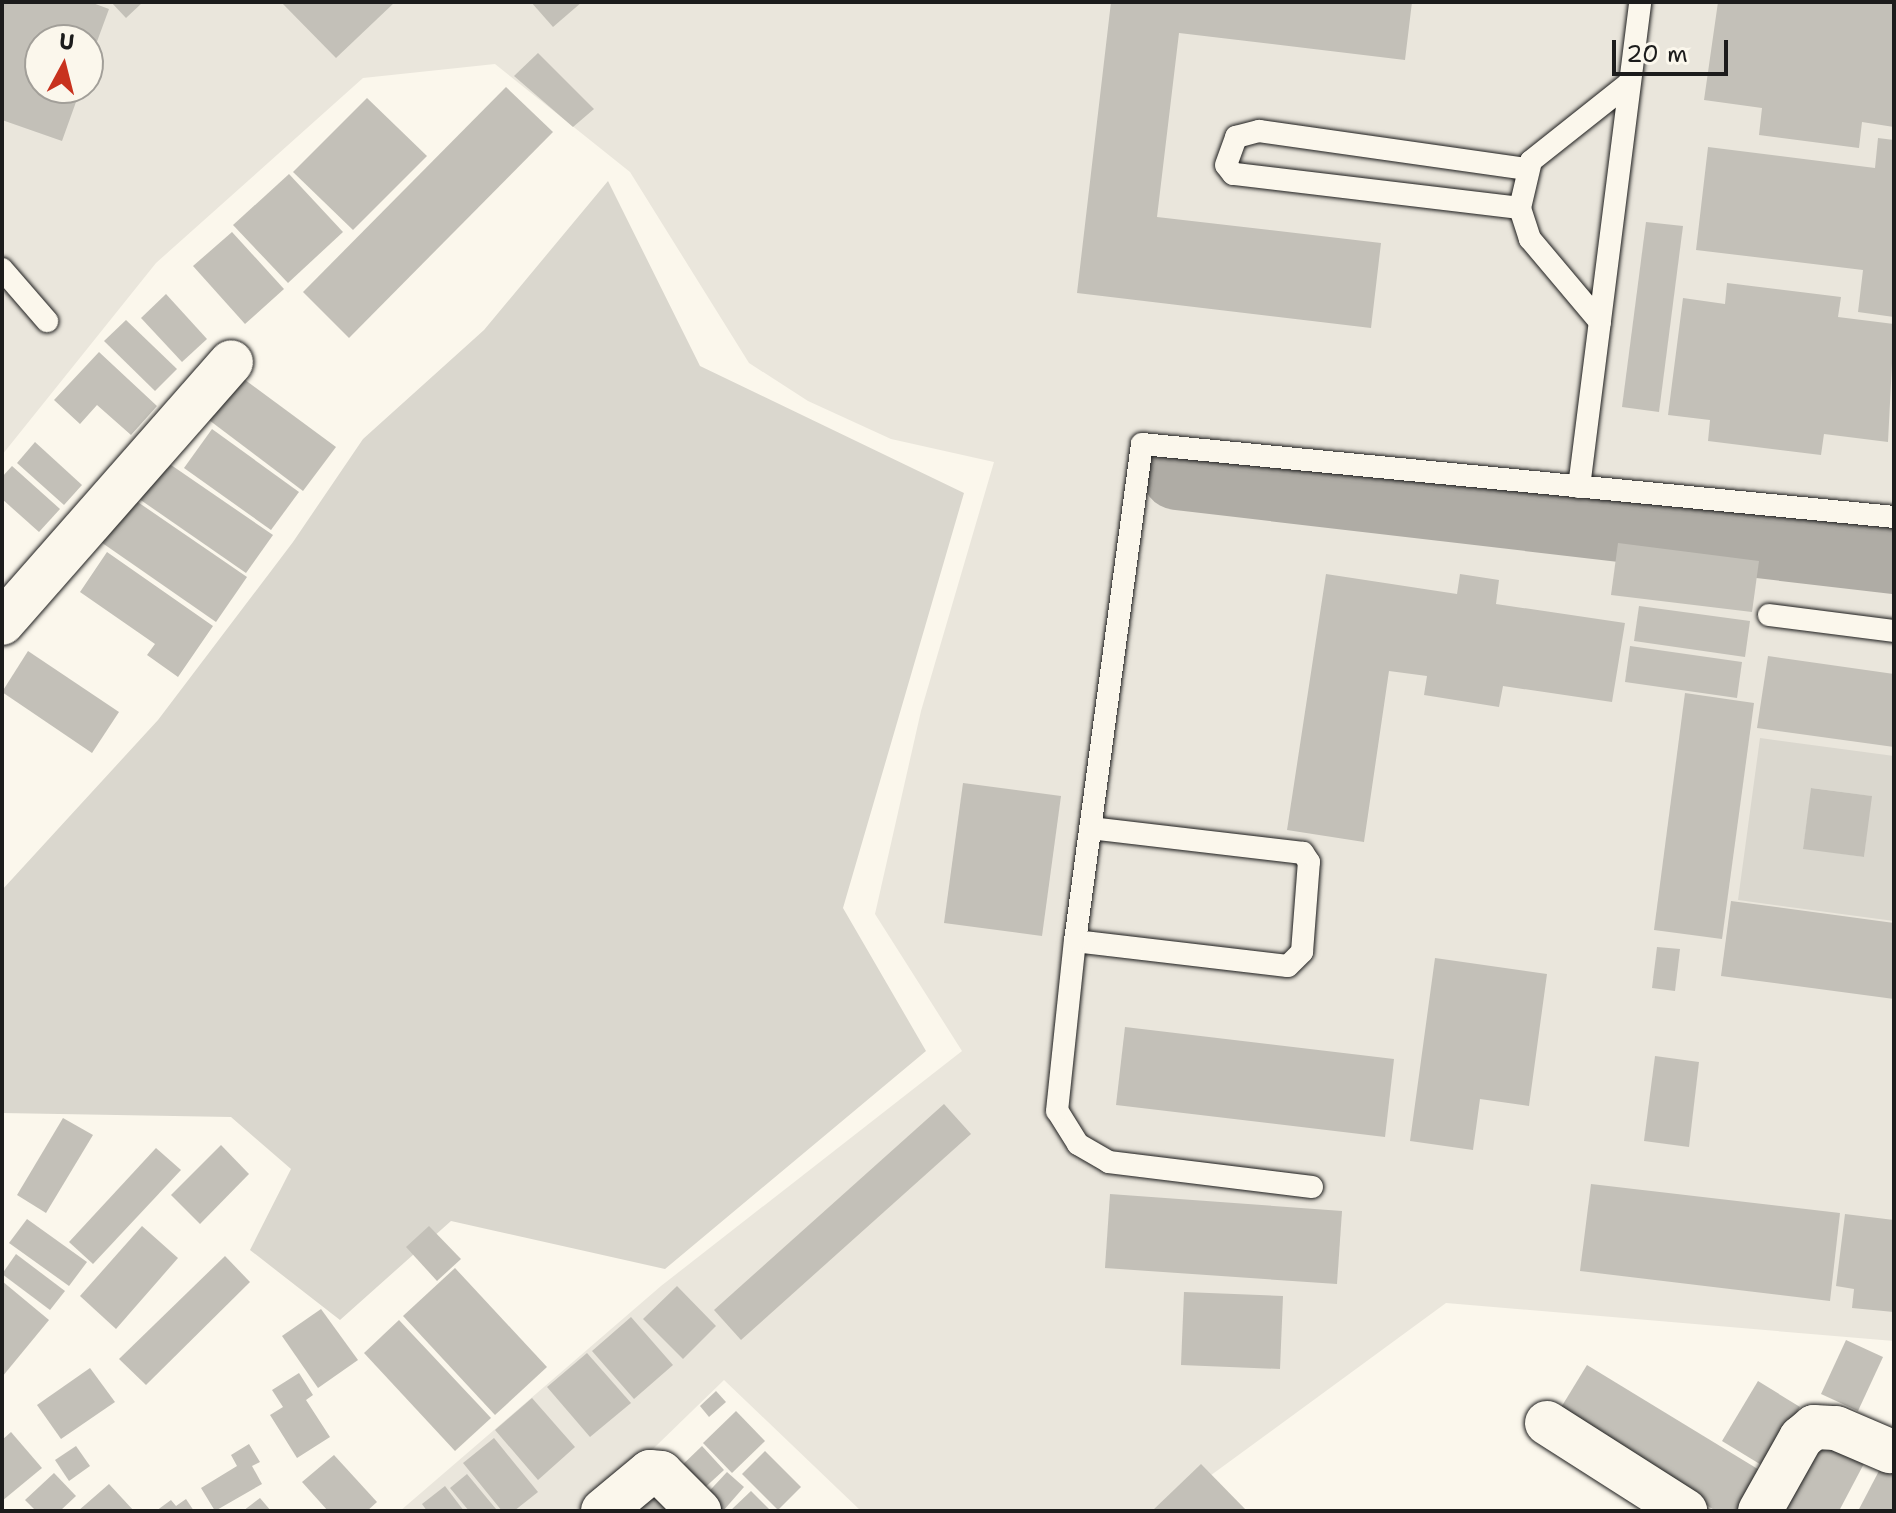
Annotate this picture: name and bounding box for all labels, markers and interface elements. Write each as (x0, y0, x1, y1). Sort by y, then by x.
north arrow (24, 24, 104, 104)
scale bar (1616, 24, 1732, 74)
text: U (57, 26, 76, 57)
text: 20 m (1626, 38, 1688, 70)

